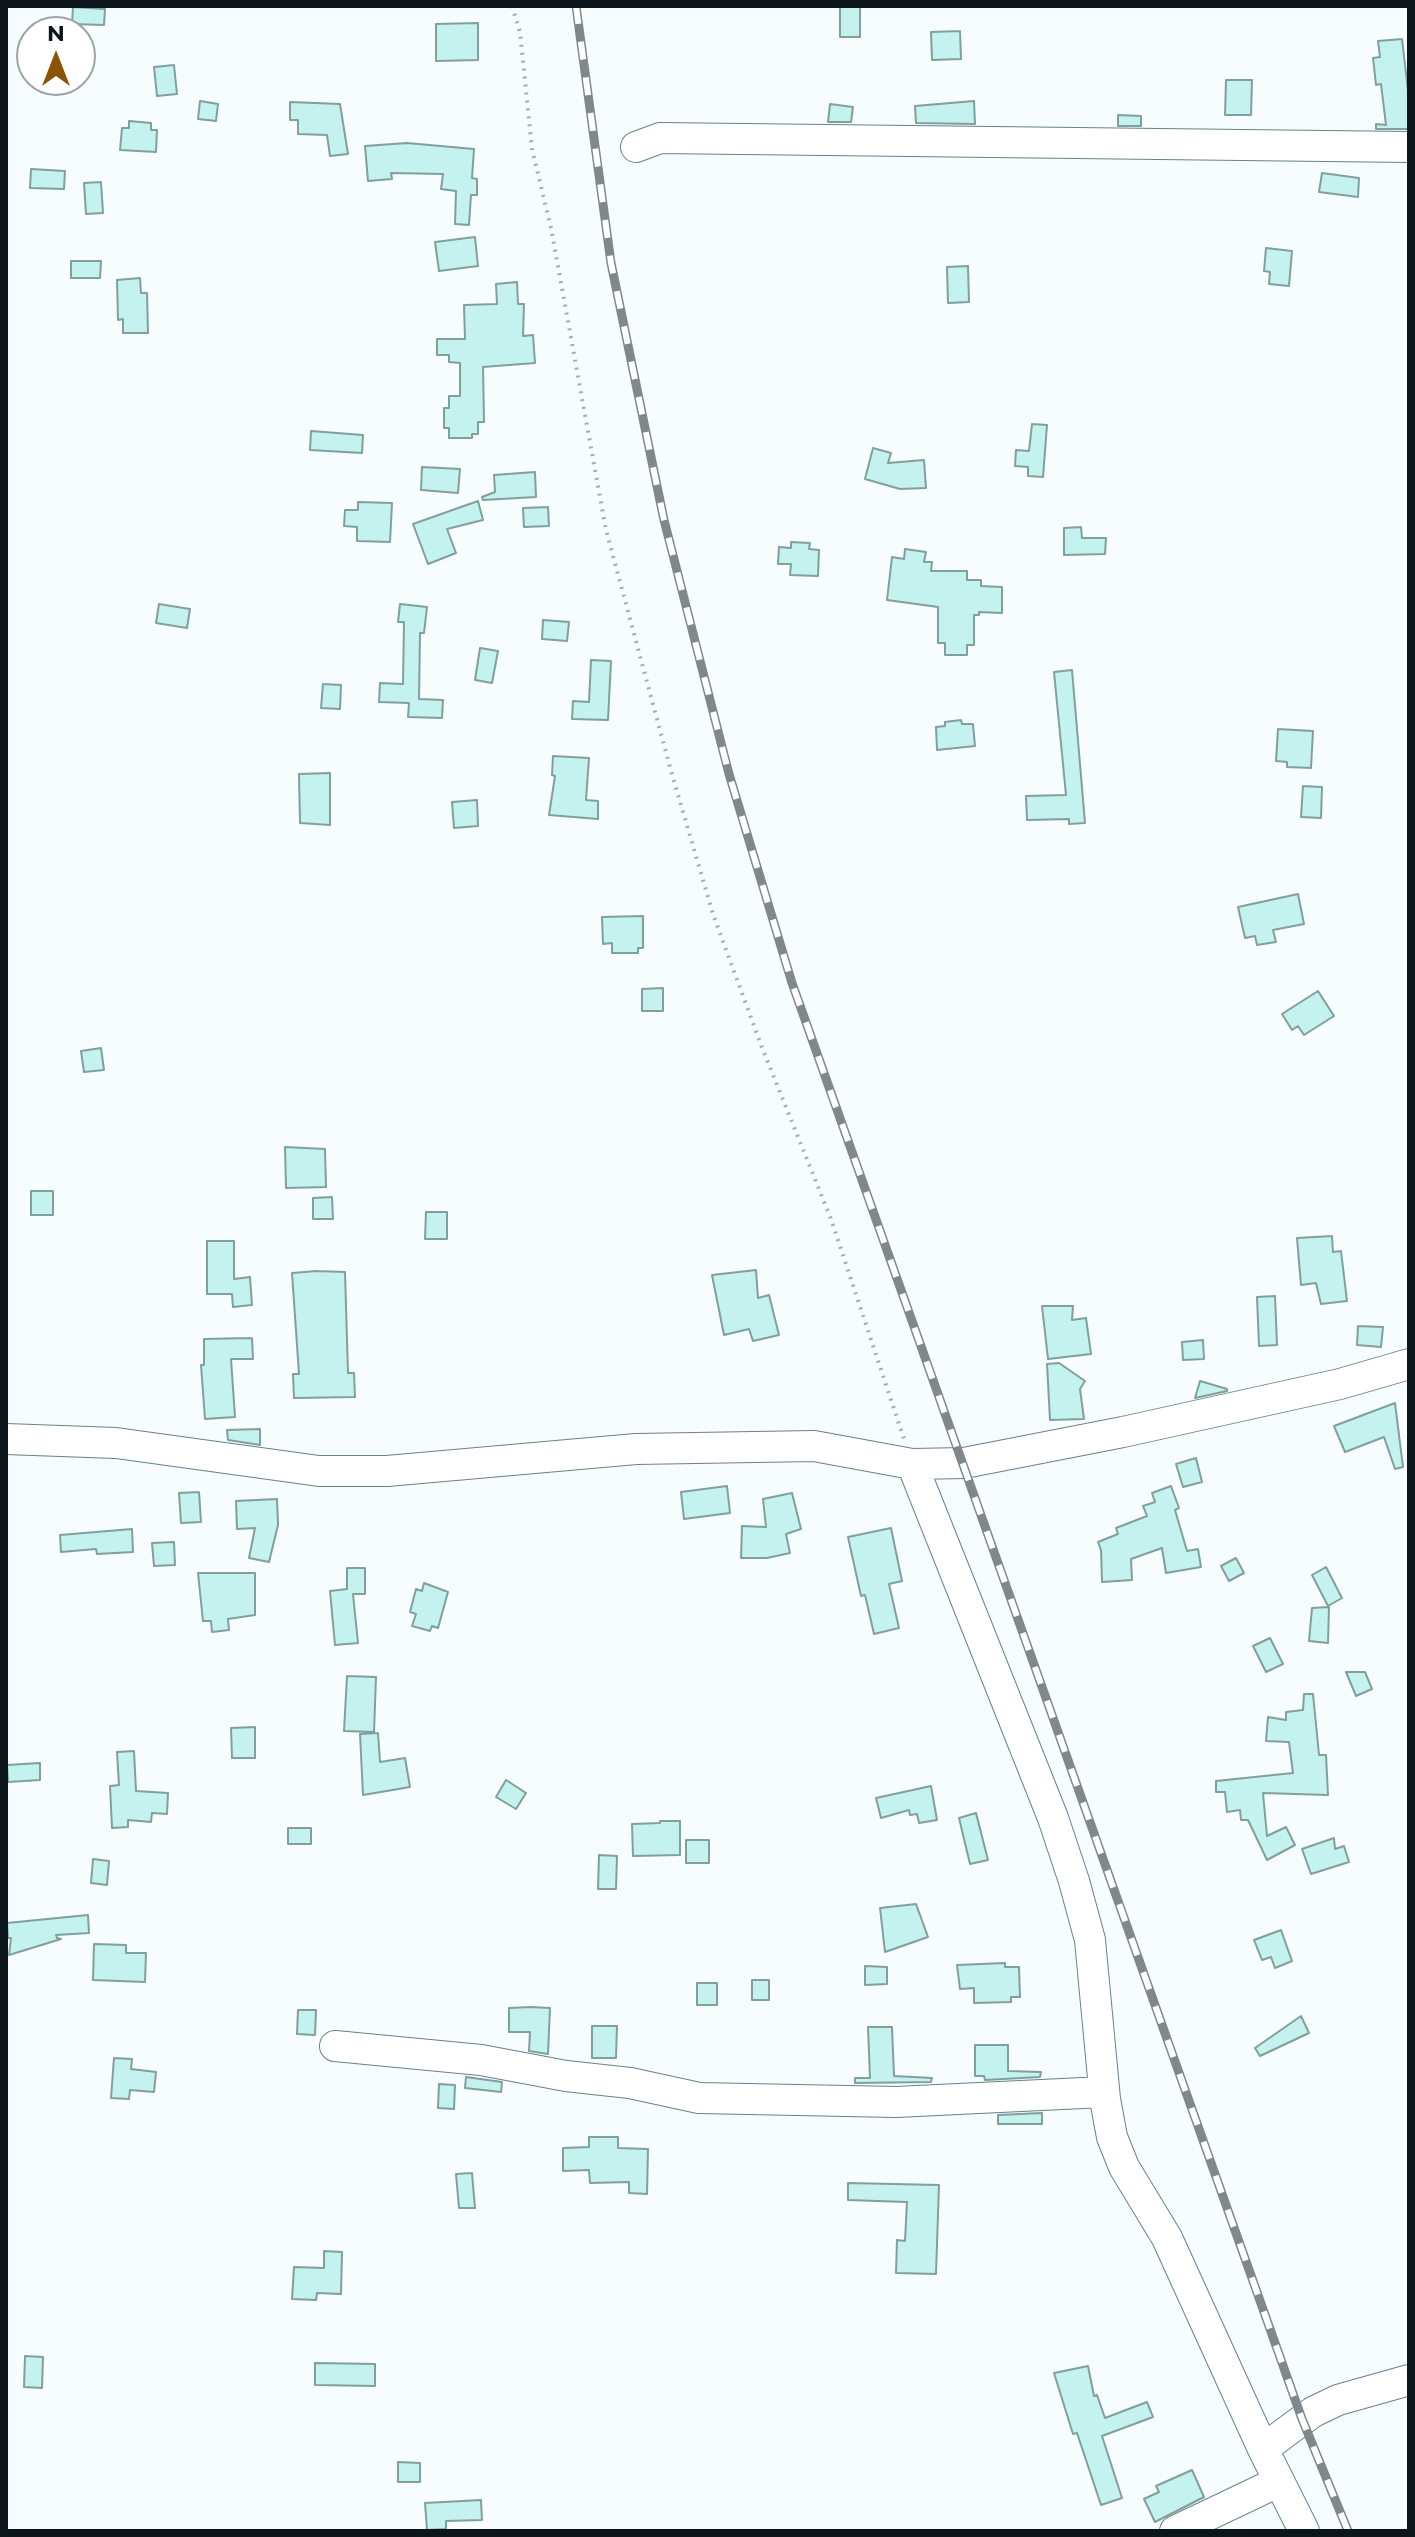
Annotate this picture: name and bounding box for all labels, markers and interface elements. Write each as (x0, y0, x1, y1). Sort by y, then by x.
north arrow (16, 16, 96, 96)
text: N (47, 20, 65, 47)

